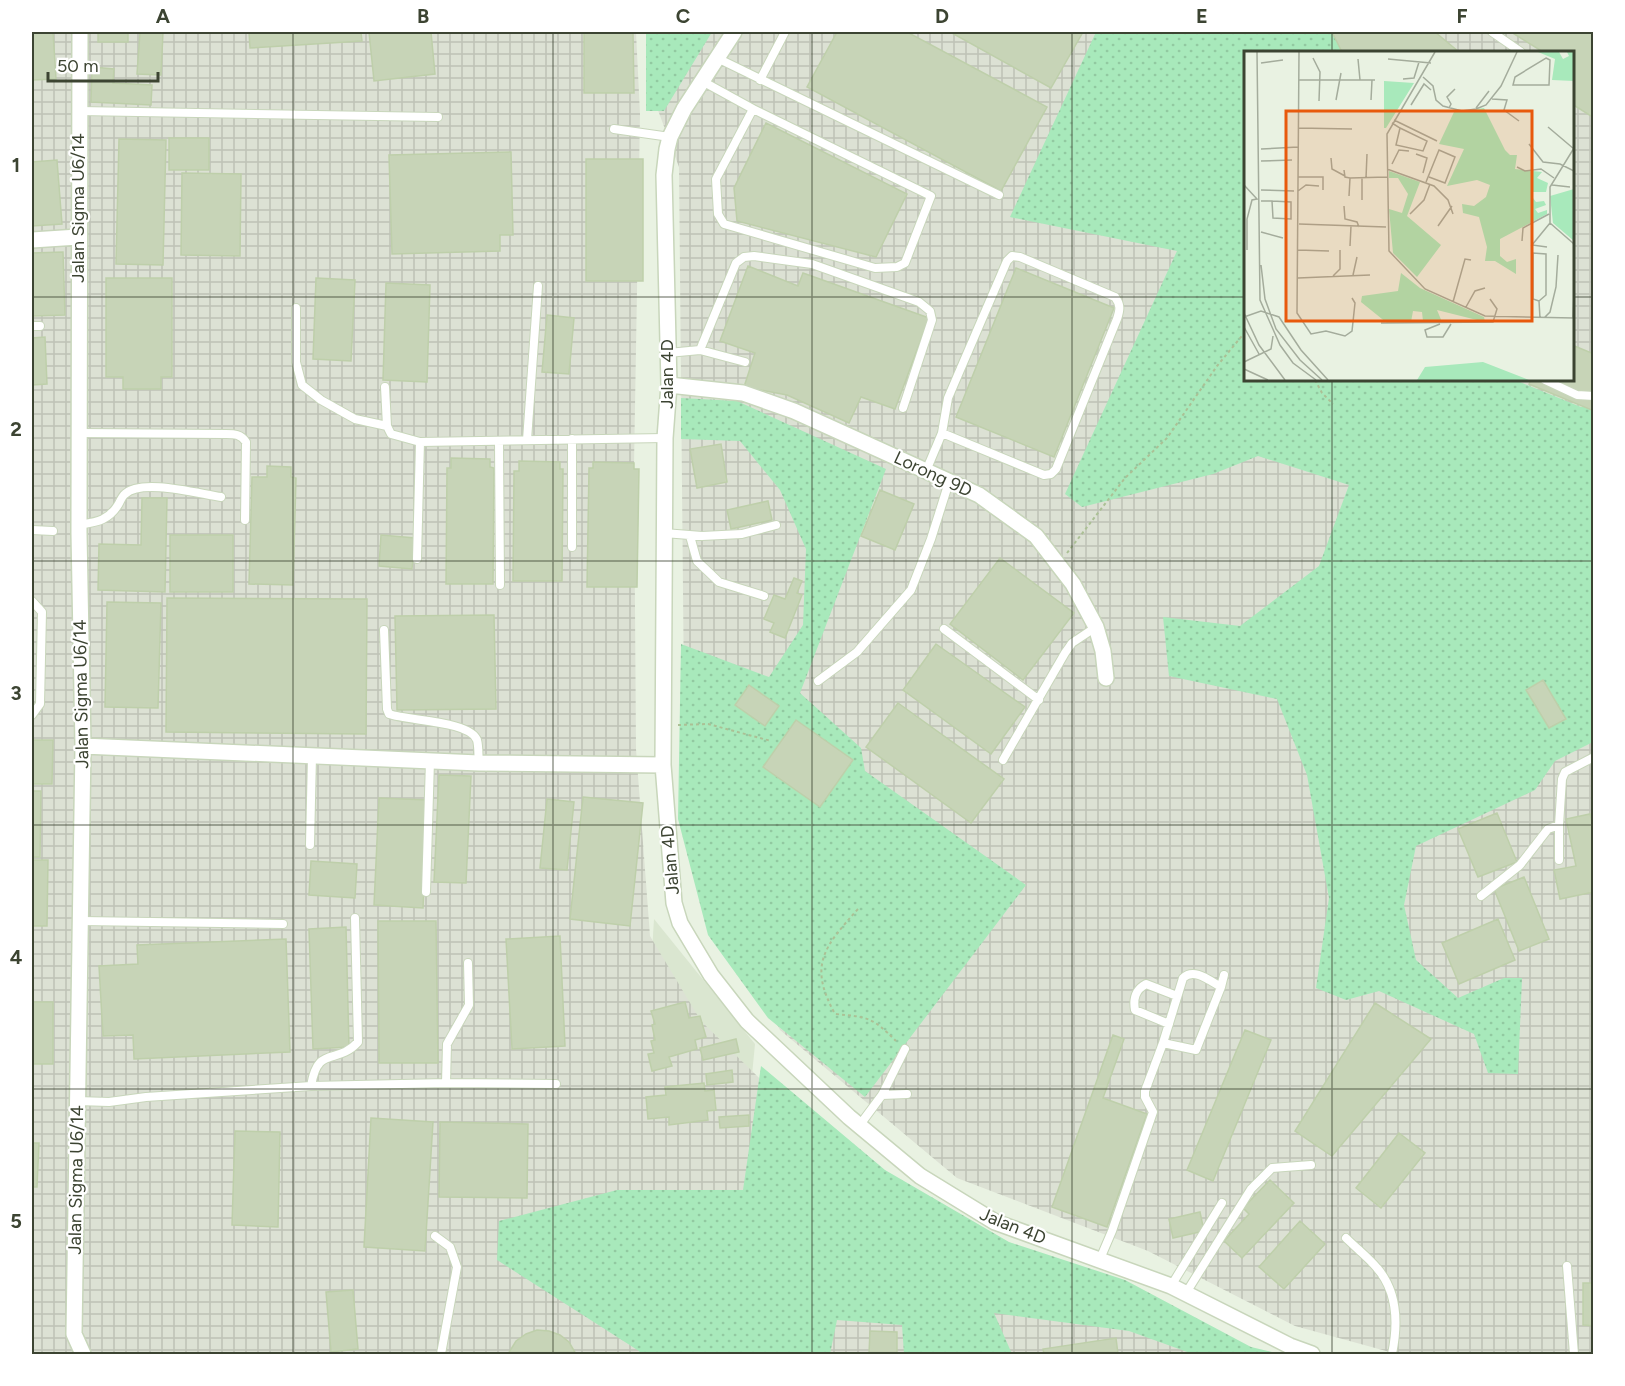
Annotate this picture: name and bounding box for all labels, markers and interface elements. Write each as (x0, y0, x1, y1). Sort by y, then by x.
text: A (156, 4, 171, 28)
text: B (417, 4, 429, 28)
text: C (676, 4, 690, 28)
text: D (935, 4, 949, 28)
text: E (1196, 4, 1208, 28)
text: F (1456, 4, 1468, 28)
scale bar (48, 45, 158, 83)
inset map (1244, 51, 1574, 381)
text: 50 m (57, 55, 99, 77)
street label: Jalan Sigma U6/14 (67, 133, 89, 283)
text: 1 (12, 153, 20, 177)
street label: Jalan 4D (656, 339, 678, 409)
text: 2 (10, 417, 22, 441)
street label: Lorong 9D (890, 446, 976, 502)
street label: Jalan Sigma U6/14 (69, 619, 93, 769)
text: 3 (10, 681, 22, 705)
street label: Jalan 4D (656, 824, 684, 896)
text: 4 (10, 945, 23, 969)
street label: Jalan Sigma U6/14 (64, 1105, 88, 1255)
street label: Jalan 4D (977, 1203, 1049, 1249)
text: 5 (10, 1209, 22, 1233)

